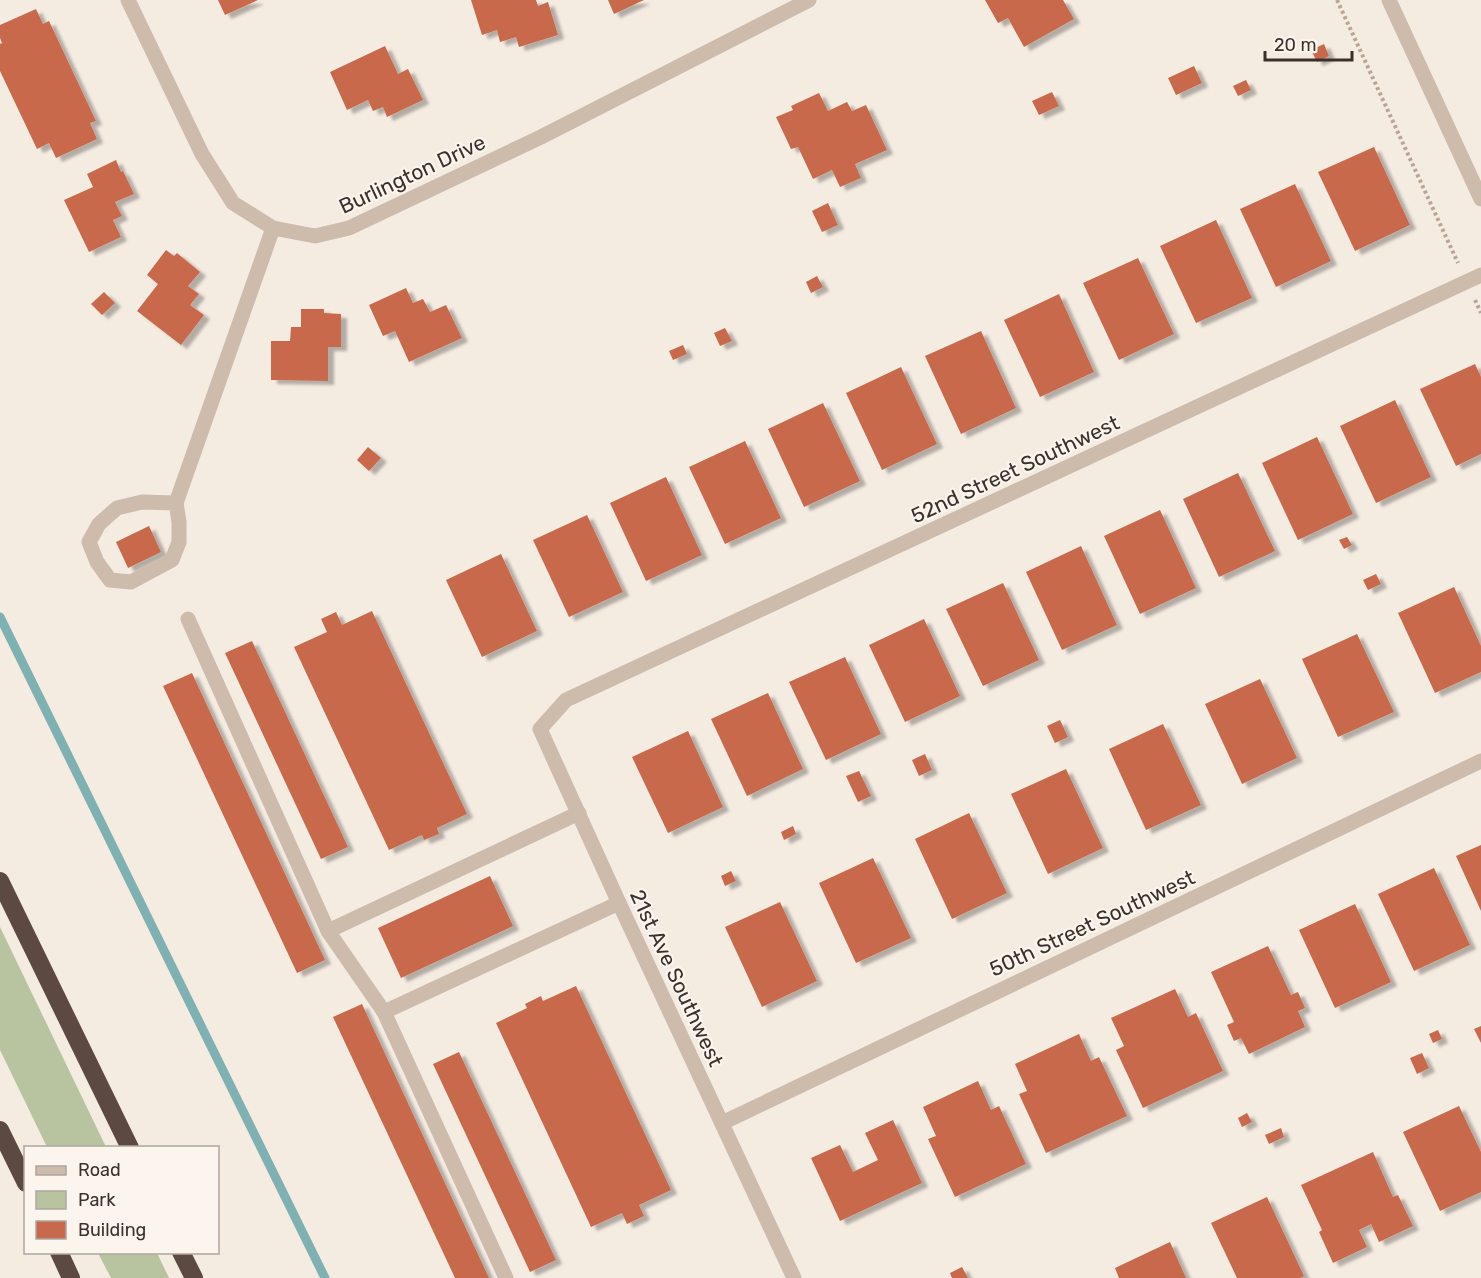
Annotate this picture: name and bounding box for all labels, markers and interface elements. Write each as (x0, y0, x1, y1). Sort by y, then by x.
scale bar (1265, 24, 1352, 62)
text: 20 m (1274, 34, 1316, 56)
street label: Burlington Drive (335, 129, 489, 219)
street label: 52nd Street Southwest (907, 410, 1123, 528)
street label: 50th Street Southwest (985, 864, 1199, 982)
street label: 21st Ave Southwest (625, 886, 729, 1070)
legend (24, 1146, 219, 1254)
text: Road (78, 1159, 121, 1181)
text: Park (78, 1189, 116, 1211)
text: Building (78, 1219, 146, 1241)

